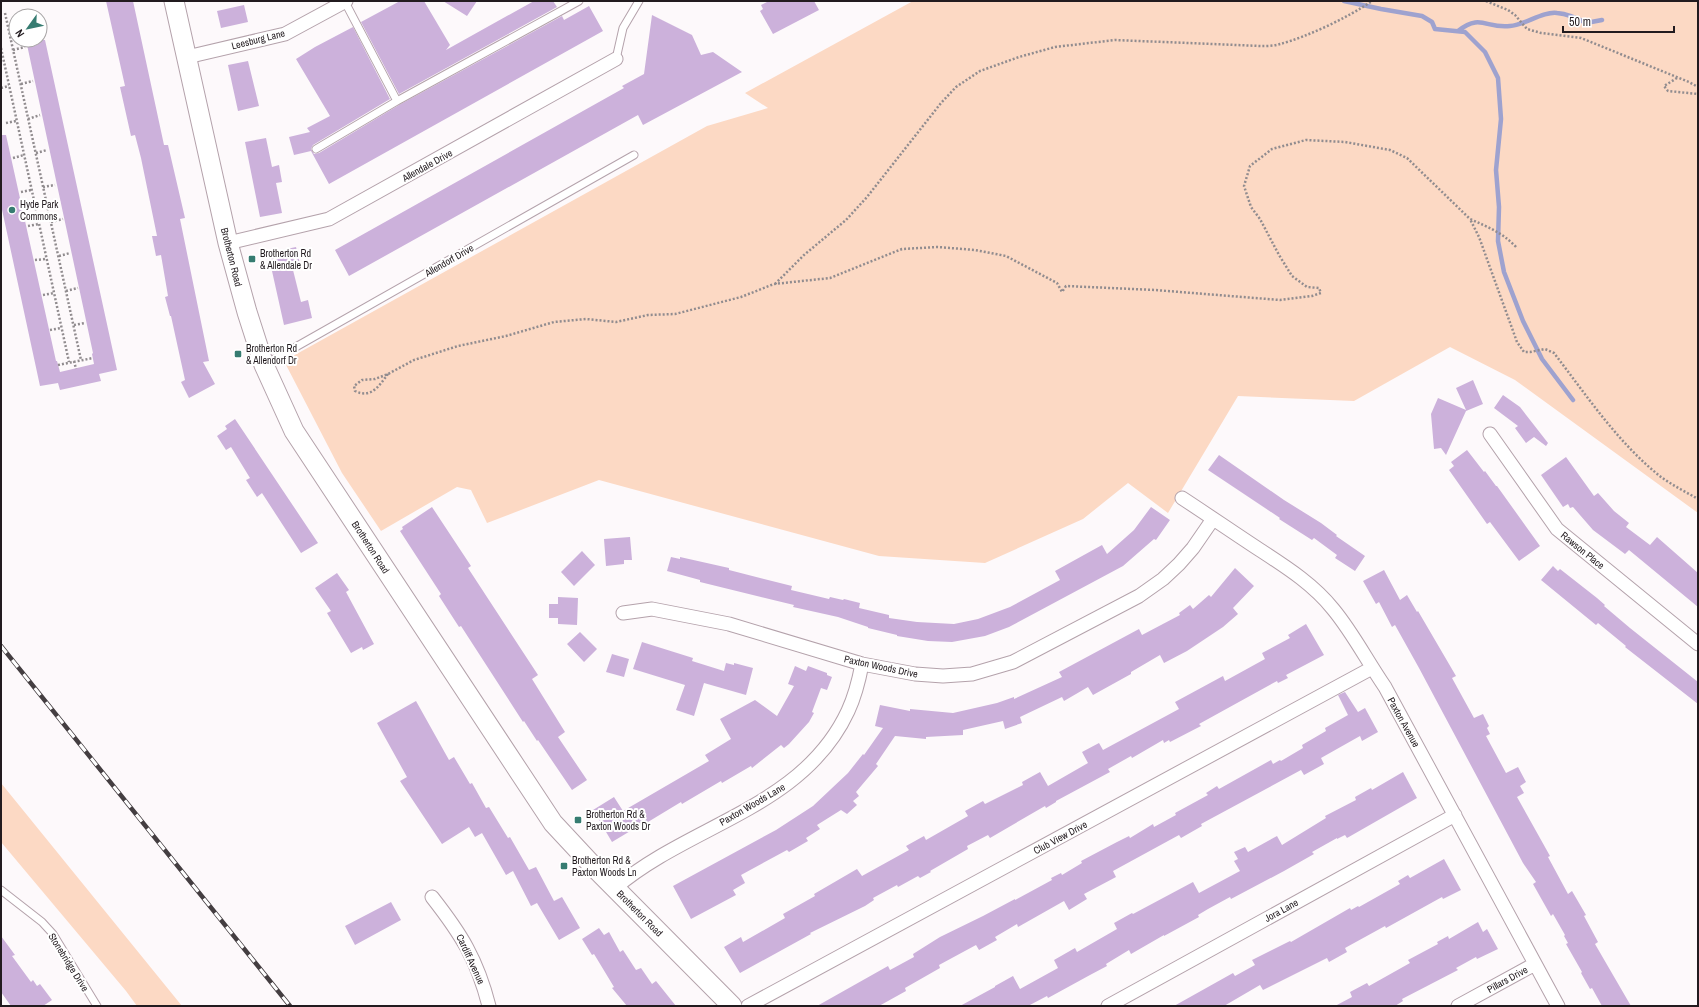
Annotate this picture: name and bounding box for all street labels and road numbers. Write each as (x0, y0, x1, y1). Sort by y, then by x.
street label: Leesburg Lane (230, 26, 287, 52)
street label: Allendale Drive (399, 146, 455, 185)
street label: Brotherton Road (218, 226, 245, 288)
street label: Allendorf Drive (422, 241, 476, 280)
street label: Brotherton Road (349, 518, 392, 576)
street label: Rawson Place (1558, 529, 1607, 572)
street label: Paxton Woods Drive (843, 652, 919, 681)
street label: Paxton Avenue (1385, 695, 1423, 750)
street label: Paxton Woods Lane (717, 780, 788, 828)
street label: Club View Drive (1031, 818, 1090, 857)
street label: Brotherton Road (614, 887, 666, 939)
street label: Jora Lane (1262, 896, 1301, 925)
street label: Stonebridge Drive (45, 931, 92, 994)
street label: Cardiff Avenue (453, 932, 488, 987)
street label: Pillars Drive (1485, 963, 1530, 996)

